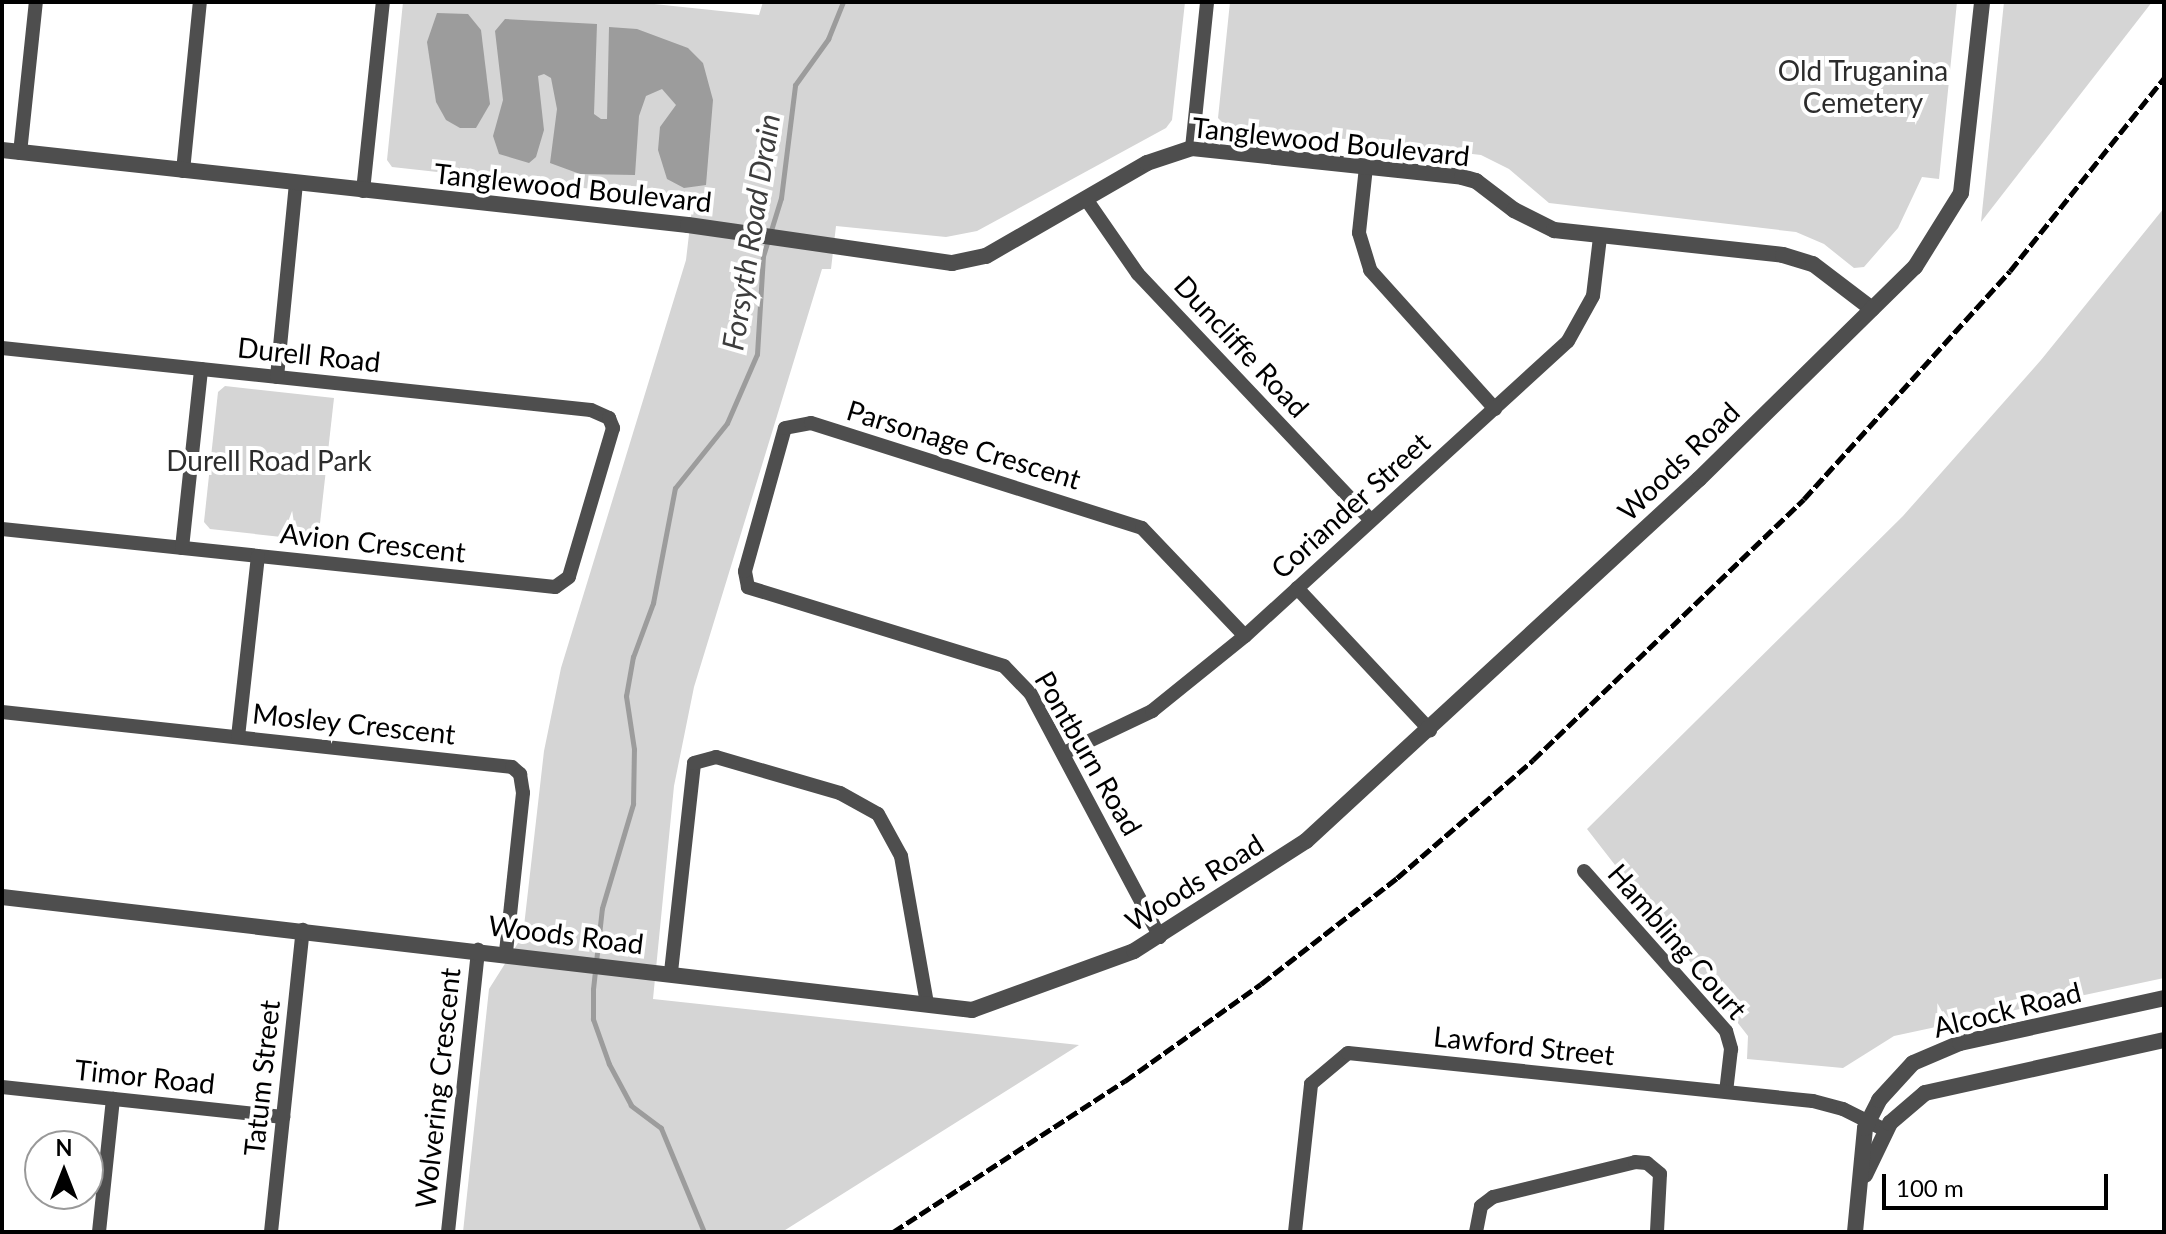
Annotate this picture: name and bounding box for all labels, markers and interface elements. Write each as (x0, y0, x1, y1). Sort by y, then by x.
park label: Old Truganina Cemetery (1777, 53, 1949, 119)
street label: Tanglewood Boulevard (1191, 110, 1471, 172)
water label: Forsyth Road Drain (714, 111, 786, 353)
street label: Tanglewood Boulevard (433, 156, 713, 218)
street label: Duncliffe Road (1168, 268, 1316, 424)
street label: Durell Road (236, 330, 382, 378)
street label: Parsonage Crescent (843, 392, 1085, 496)
street label: Woods Road (1610, 395, 1746, 527)
street label: Coriander Street (1264, 425, 1436, 585)
park label: Durell Road Park (166, 443, 372, 477)
street label: Avion Crescent (279, 516, 467, 568)
street label: Pontburn Road (1029, 665, 1149, 841)
street label: Mosley Crescent (250, 696, 458, 750)
street label: Woods Road (1119, 826, 1269, 938)
street label: Hambling Court (1602, 857, 1754, 1025)
street label: Woods Road (486, 908, 646, 960)
street label: Wolvering Crescent (408, 966, 466, 1210)
street label: Alcock Road (1929, 974, 2085, 1044)
street label: Tatum Street (236, 998, 286, 1158)
street label: Lawford Street (1432, 1019, 1616, 1071)
street label: Timor Road (73, 1052, 217, 1100)
north arrow (24, 1130, 104, 1210)
text: N (56, 1134, 72, 1161)
scale bar (1886, 1158, 2112, 1208)
text: 100 m (1896, 1173, 1964, 1202)

